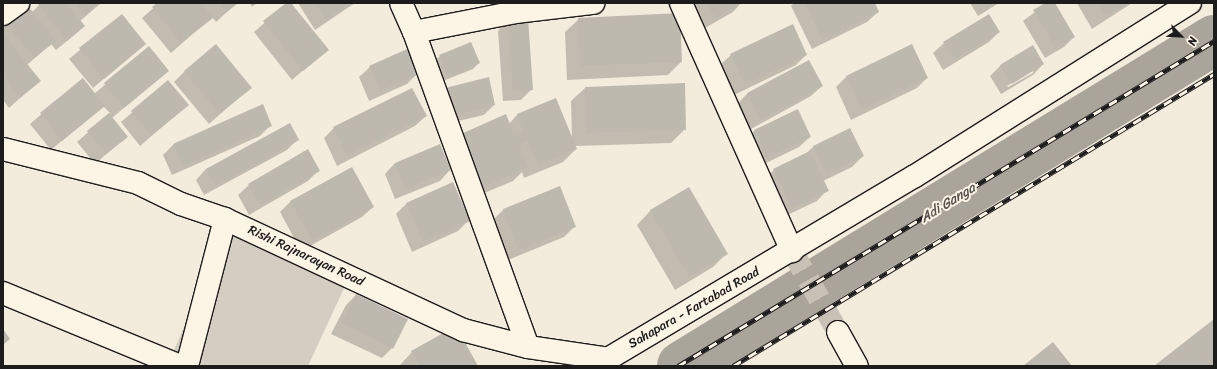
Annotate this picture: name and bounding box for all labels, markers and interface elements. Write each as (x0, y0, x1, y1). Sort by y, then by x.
north arrow (1161, 16, 1201, 56)
text: N (1182, 34, 1203, 48)
water label: Adi Ganga (917, 180, 979, 226)
street label: Rishi Rajnarayan Road (245, 222, 367, 290)
street label: Sahapara - Fartabad Road (626, 264, 762, 352)

